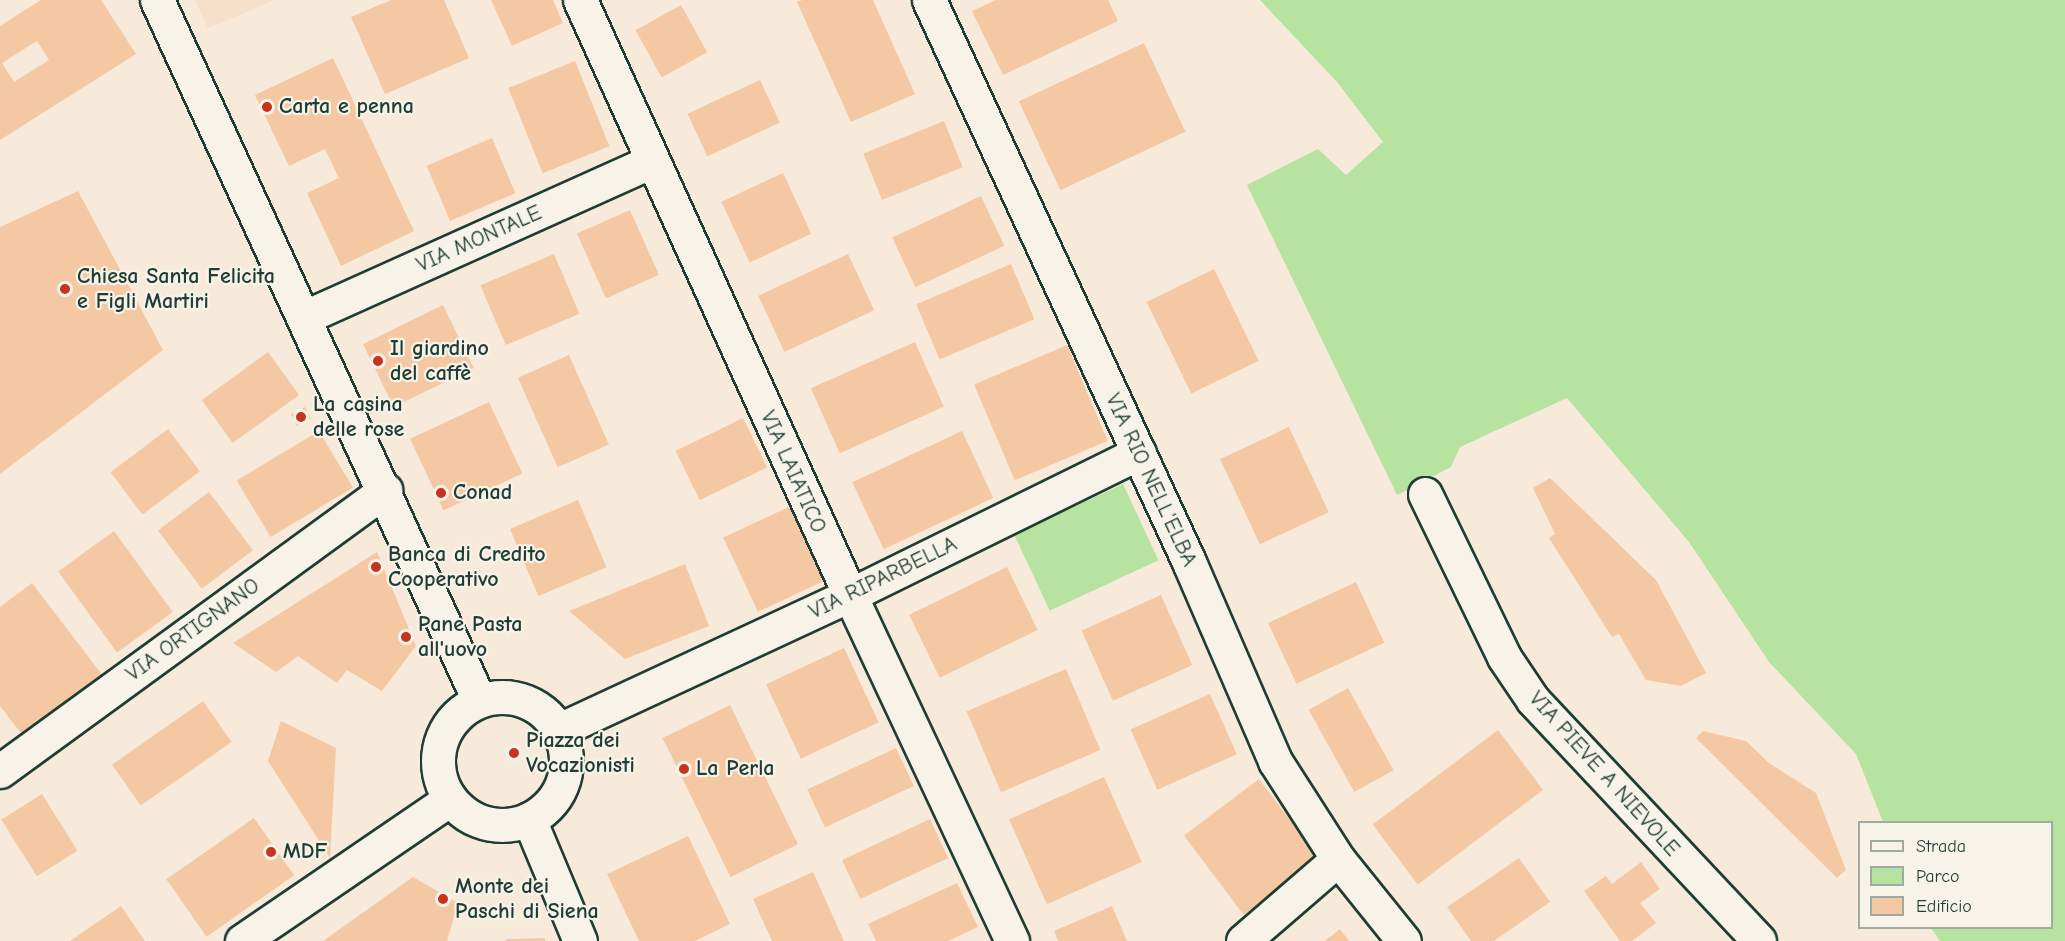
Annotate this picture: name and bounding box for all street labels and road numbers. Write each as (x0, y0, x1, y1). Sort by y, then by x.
street label: VIA MONTALE (412, 200, 546, 278)
street label: VIA RIO NELL'ELBA (1099, 389, 1203, 571)
street label: VIA LAIATICO (754, 407, 832, 537)
street label: VIA RIPARBELLA (805, 531, 961, 625)
street label: VIA ORTIGNANO (121, 573, 265, 687)
street label: VIA PIEVE A NIEVOLE (1523, 686, 1685, 862)

